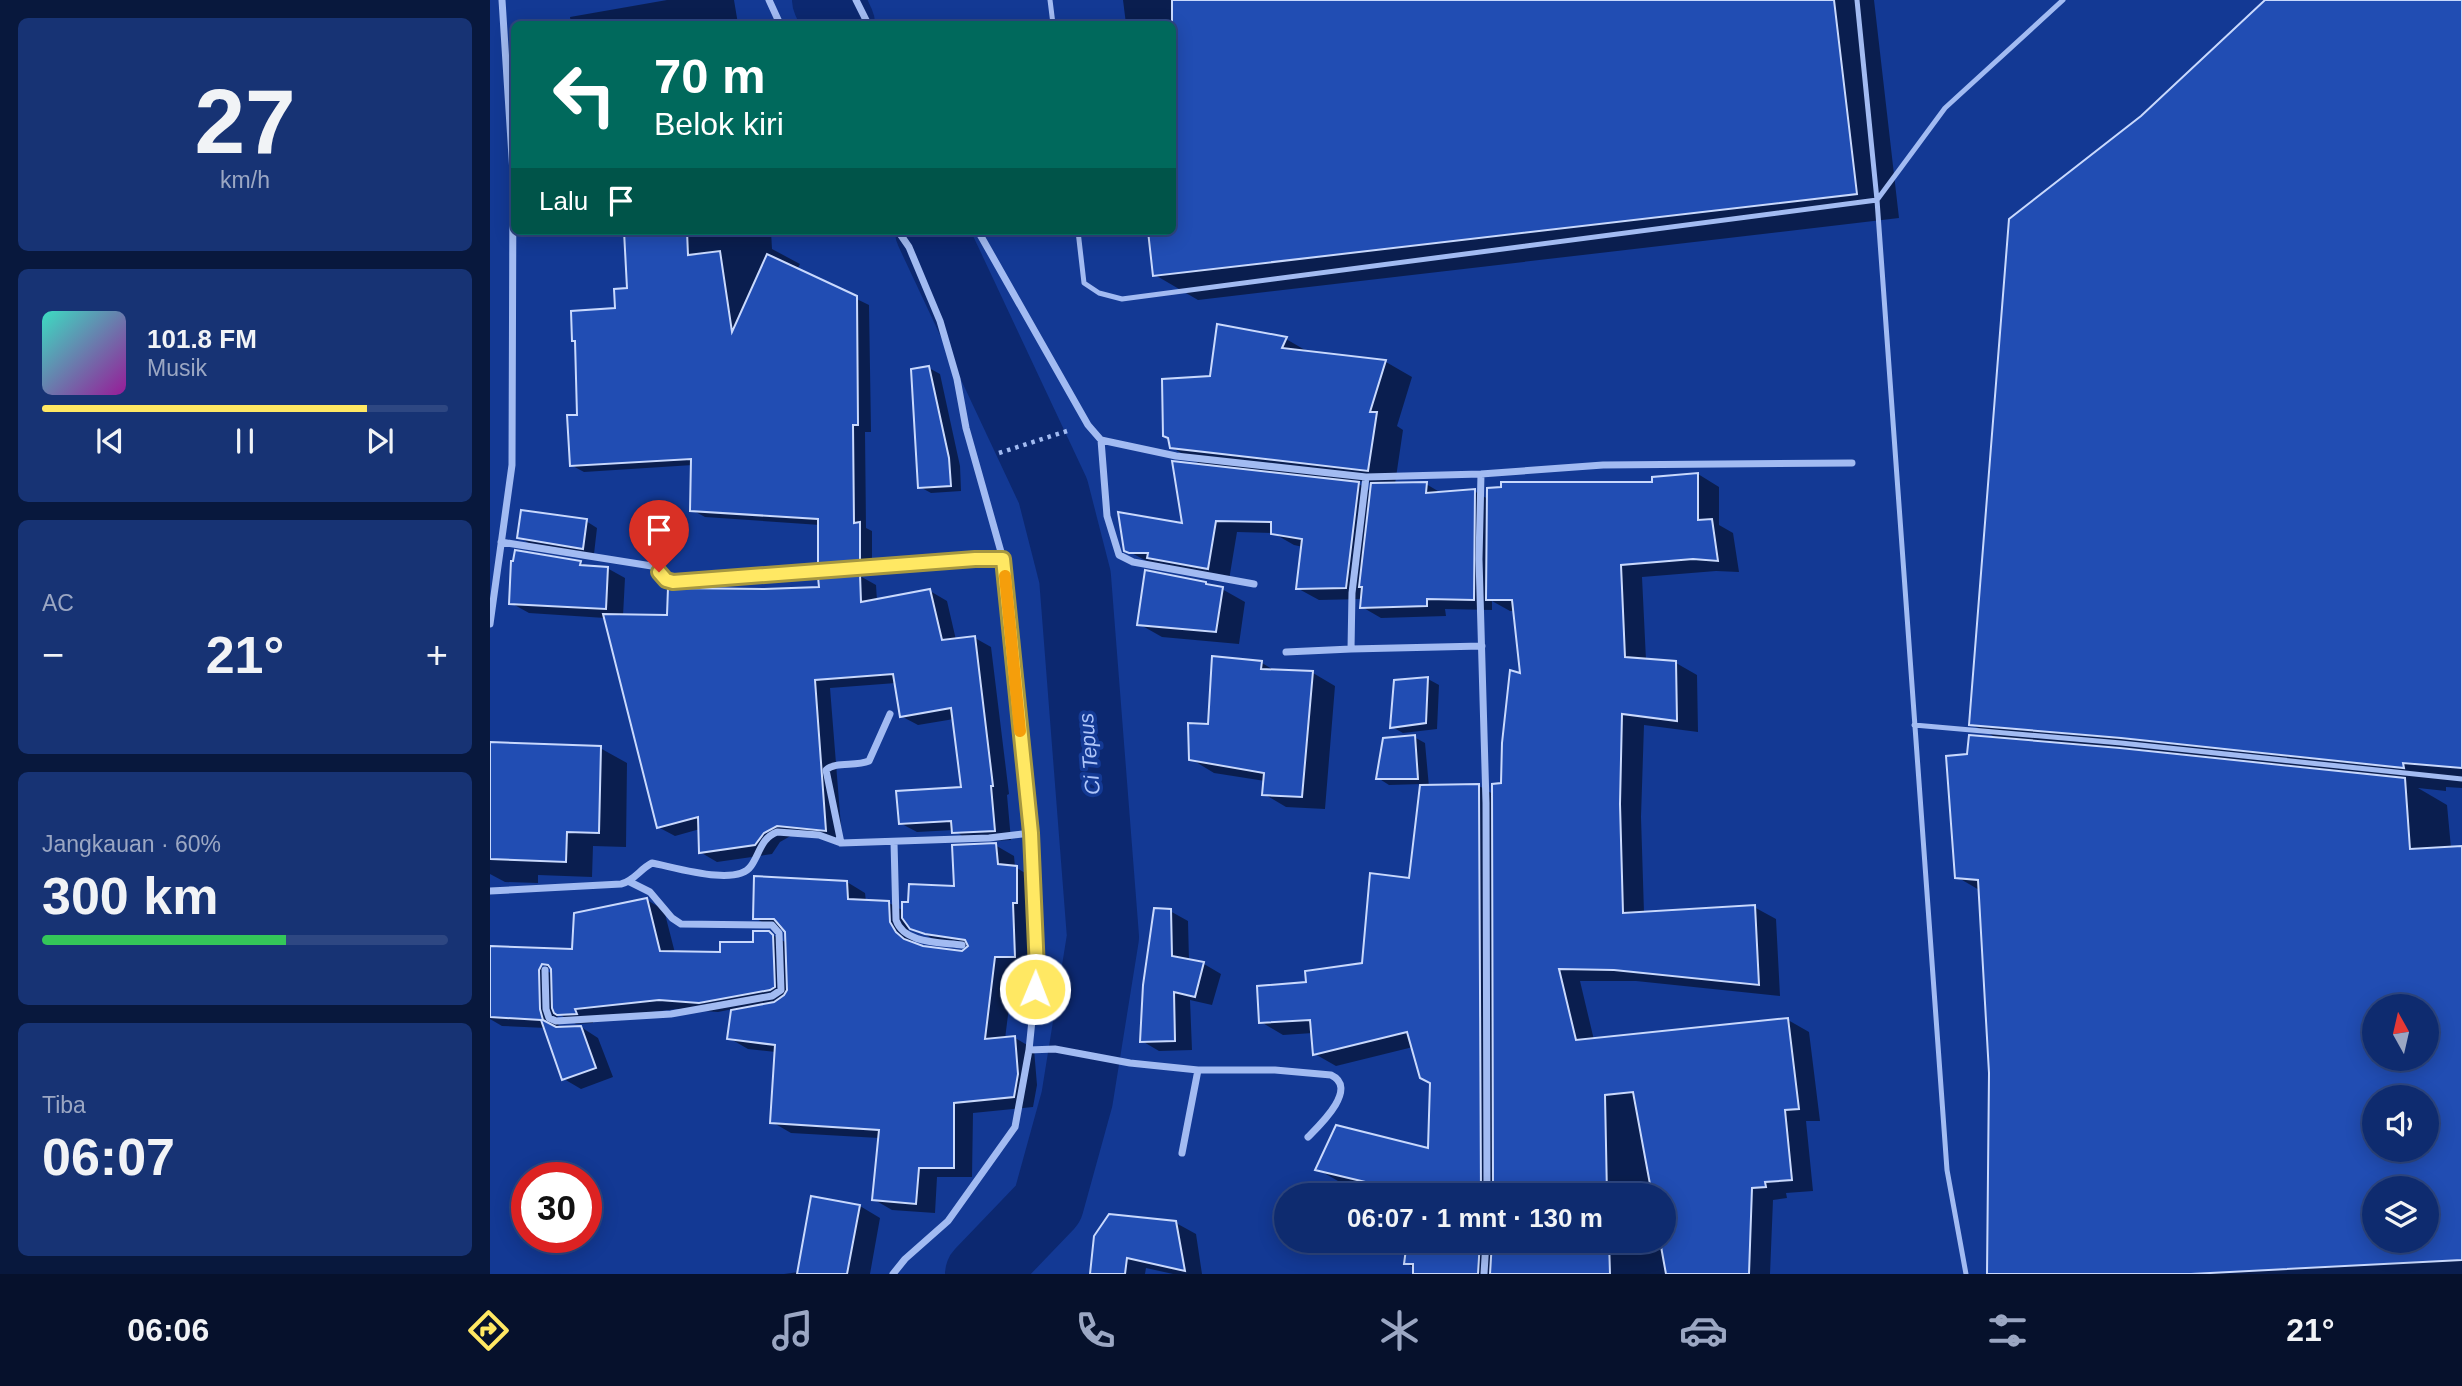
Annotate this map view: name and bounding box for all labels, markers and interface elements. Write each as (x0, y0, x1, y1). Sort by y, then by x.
icon: left (539, 49, 630, 140)
text: 70 m (654, 49, 766, 103)
text: 27 (194, 71, 296, 172)
text: Belok kiri (654, 106, 784, 142)
text: km/h (220, 167, 270, 193)
icon: arrive (602, 182, 640, 220)
text: Lalu (539, 186, 588, 216)
text: 101.8 FM (147, 324, 257, 354)
text: Musik (147, 355, 207, 381)
icon: previous (91, 422, 129, 460)
icon: pause (226, 422, 264, 460)
icon: next (361, 422, 399, 460)
pin (629, 500, 689, 572)
icon: arrive (640, 511, 678, 549)
text: AC (42, 590, 74, 616)
text: 21° (206, 626, 284, 684)
text: − (42, 634, 64, 676)
text: + (426, 634, 448, 676)
water label: Ci Tepus (1074, 712, 1104, 796)
text: Jangkauan · 60% (42, 831, 221, 857)
text: 300 km (42, 867, 218, 925)
position arrow (998, 952, 1072, 1026)
north arrow (2362, 994, 2440, 1071)
map controls (2362, 994, 2439, 1253)
button: sound (2362, 1085, 2439, 1162)
text: Tiba (42, 1092, 86, 1118)
text: 06:07 (42, 1128, 175, 1186)
speed limit sign: 30 (511, 1162, 602, 1253)
button: layers (2362, 1176, 2439, 1253)
text: 06:07 · 1 mnt · 130 m (1347, 1203, 1603, 1233)
icon: directions (464, 1306, 513, 1355)
icon: music (768, 1306, 817, 1355)
icon: phone (1071, 1306, 1120, 1355)
icon: climate (1375, 1306, 1424, 1355)
icon: car (1679, 1306, 1728, 1355)
icon: filters (1983, 1306, 2032, 1355)
text: 06:06 (127, 1312, 209, 1348)
text: 21° (2286, 1312, 2335, 1348)

